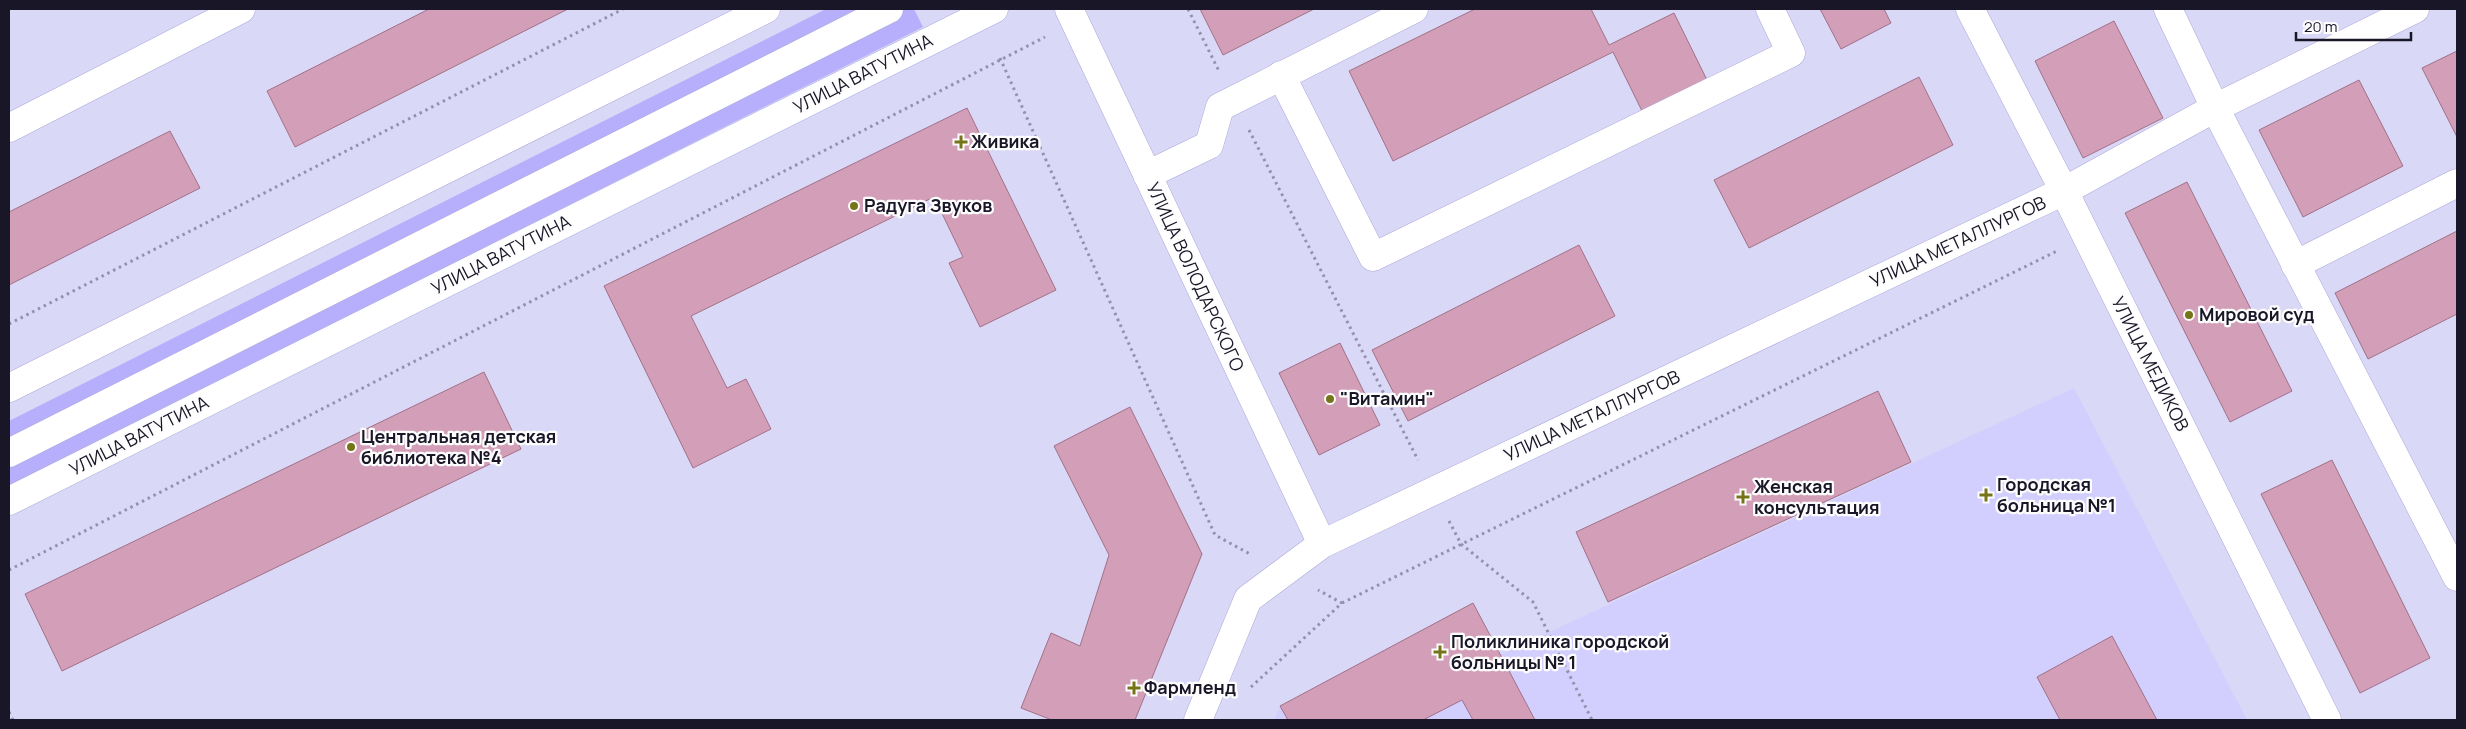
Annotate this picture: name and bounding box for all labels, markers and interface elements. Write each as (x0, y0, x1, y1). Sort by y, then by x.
scale bar (2296, 10, 2411, 42)
text: 20 m (2304, 16, 2337, 37)
street label: УЛИЦА ВАТУТИНА (789, 27, 937, 119)
place label: Живика (971, 129, 1039, 153)
marker: Живика (955, 136, 967, 148)
street label: УЛИЦА ВОЛОДАРСКОГО (1142, 178, 1250, 375)
street label: УЛИЦА МЕТАЛЛУРГОВ (1866, 190, 2049, 292)
place label: Радуга Звуков (864, 193, 992, 217)
marker: Радуга Звуков (848, 200, 860, 212)
street label: УЛИЦА ВАТУТИНА (427, 208, 575, 300)
street label: УЛИЦА МЕДИКОВ (2107, 292, 2195, 435)
place label: Мировой суд (2199, 302, 2314, 326)
marker: Мировой суд (2183, 309, 2195, 321)
street label: УЛИЦА МЕТАЛЛУРГОВ (1500, 364, 1683, 466)
place label: "Витамин" (1340, 386, 1434, 410)
street label: УЛИЦА ВАТУТИНА (65, 389, 213, 481)
marker: "Витамин" (1324, 393, 1336, 405)
place label: Центральная детская библиотека №4 (361, 424, 556, 469)
marker: Центральная детская библиотека №4 (345, 441, 357, 453)
place label: Городская больница №1 (1997, 472, 2116, 517)
place label: Женская консультация (1754, 474, 1880, 519)
marker: Городская больница №1 (1979, 488, 1993, 502)
marker: Женская консультация (1736, 490, 1750, 504)
place label: Поликлиника городской больницы № 1 (1451, 629, 1669, 674)
marker: Поликлиника городской больницы № 1 (1433, 645, 1447, 659)
place label: Фармленд (1144, 675, 1236, 699)
marker: Фармленд (1128, 682, 1140, 694)

